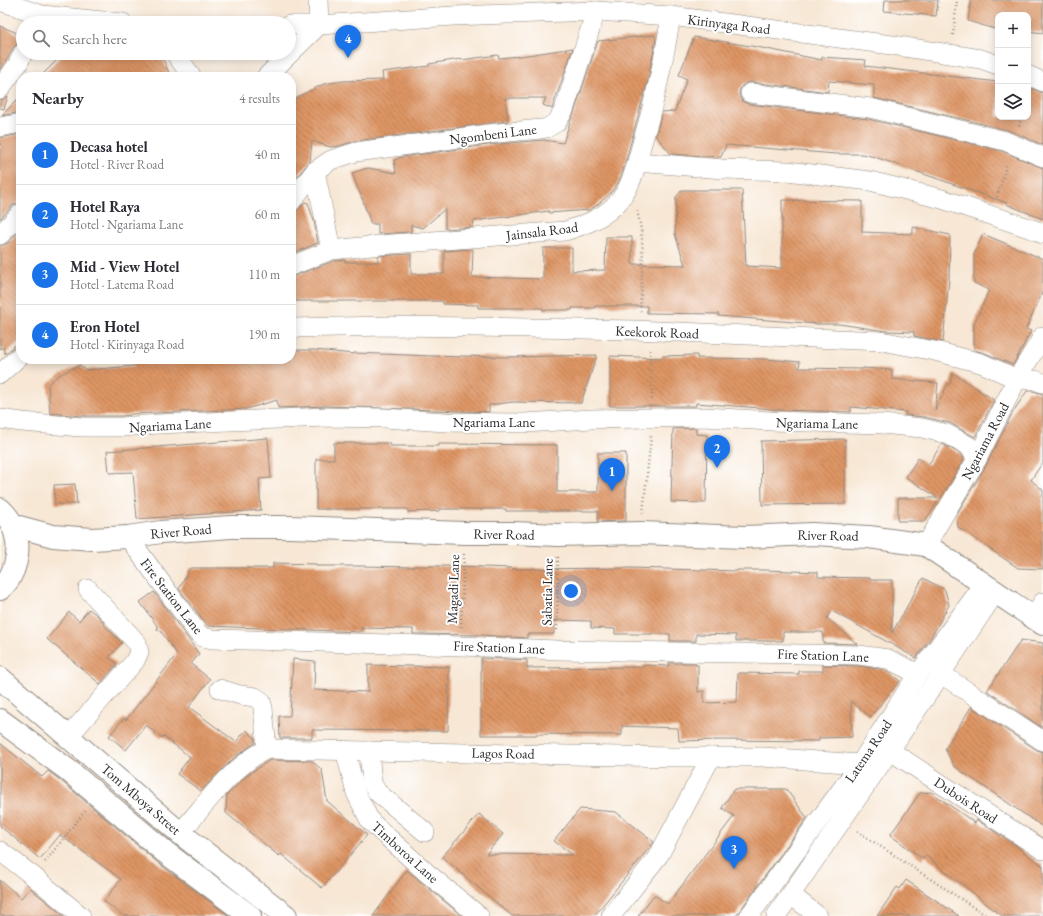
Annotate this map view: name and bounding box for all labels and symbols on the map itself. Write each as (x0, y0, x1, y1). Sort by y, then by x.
street label: Kirinyaga Road (687, 10, 772, 38)
pin: 4 (335, 25, 361, 58)
street label: Ngombeni Lane (448, 120, 538, 148)
street label: Jainsala Road (504, 218, 580, 244)
street label: Keekorok Road (615, 322, 700, 342)
street label: Ngariama Road (957, 398, 1013, 483)
street label: Ngariama Lane (453, 413, 536, 431)
street label: Ngariama Lane (776, 413, 859, 433)
street label: Ngariama Lane (128, 414, 212, 436)
pin: 2 (704, 435, 730, 468)
pin: 1 (599, 458, 625, 491)
street label: River Road (150, 519, 213, 543)
street label: River Road (473, 524, 536, 544)
street label: River Road (797, 525, 860, 545)
street label: Magadi Lane (443, 553, 463, 624)
street label: Fire Station Lane (137, 554, 208, 638)
street label: Sabatia Lane (537, 558, 557, 626)
your location (561, 581, 581, 601)
street label: Fire Station Lane (453, 636, 546, 658)
street label: Fire Station Lane (777, 644, 870, 666)
street label: Latema Road (840, 715, 896, 786)
street label: Lagos Road (471, 743, 536, 763)
street label: Tom Mboya Street (97, 759, 185, 839)
street label: Dubois Road (931, 773, 1002, 828)
street label: Timboroa Lane (368, 817, 443, 887)
pin: 3 (721, 836, 747, 869)

